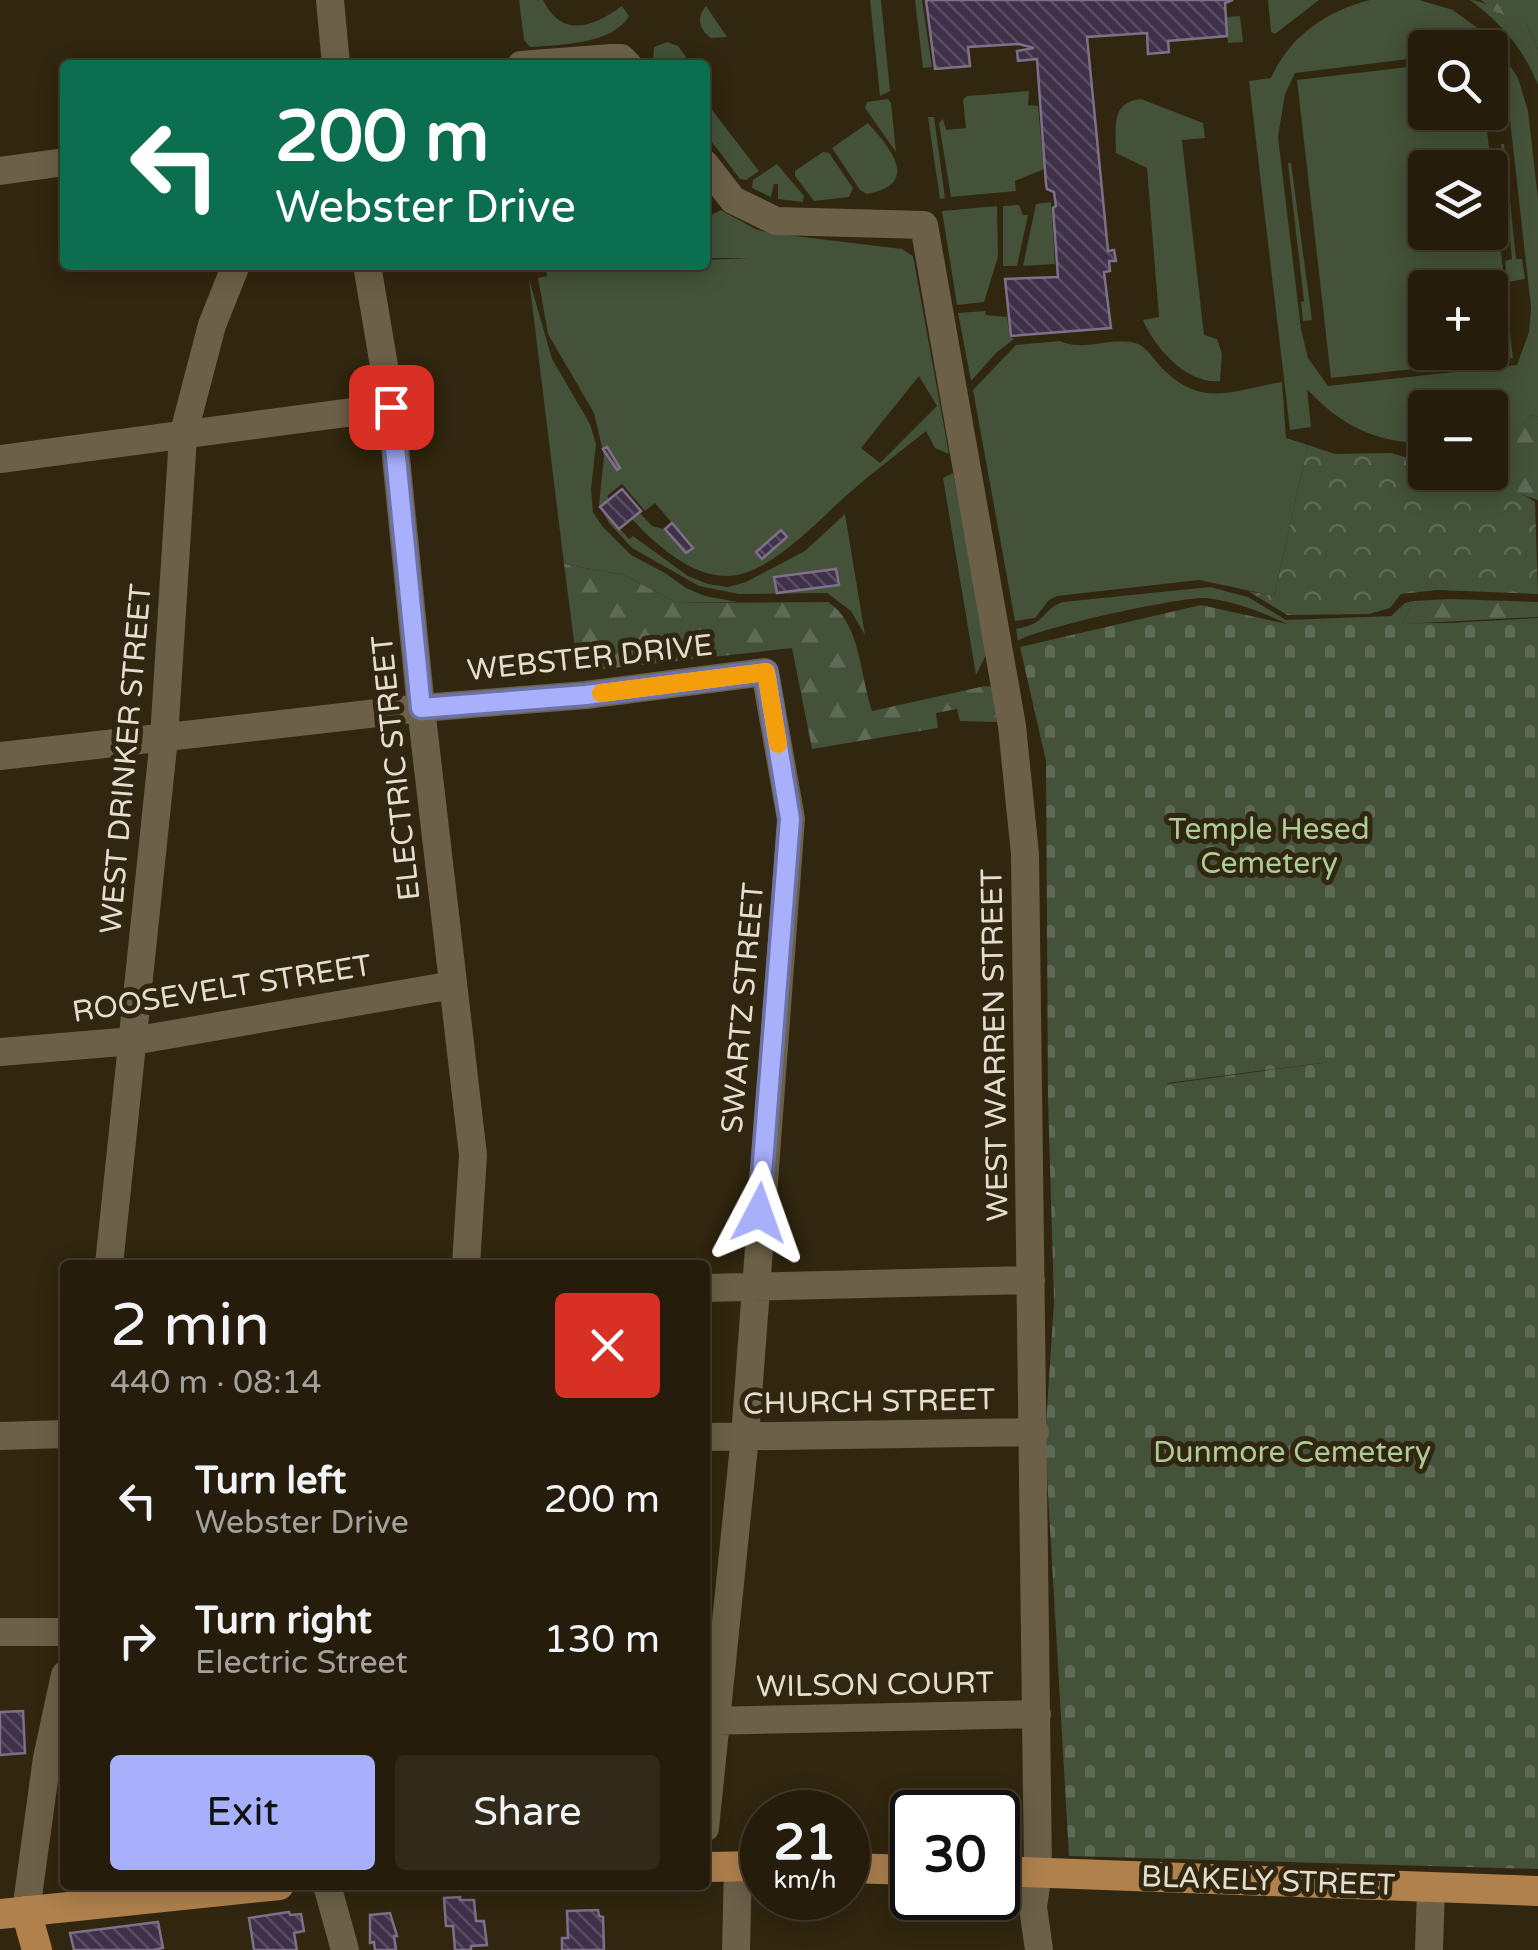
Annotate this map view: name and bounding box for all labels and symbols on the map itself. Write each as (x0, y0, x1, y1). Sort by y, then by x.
pin (349, 365, 434, 450)
street label: WEST DRINKER STREET (92, 582, 160, 936)
street label: WEBSTER DRIVE (465, 627, 715, 689)
street label: ELECTRIC STREET (364, 633, 428, 903)
park label: Temple Hesed Cemetery (1168, 811, 1370, 882)
street label: WEST WARREN STREET (973, 868, 1017, 1222)
street label: SWARTZ STREET (714, 881, 772, 1135)
street label: ROOSEVELT STREET (70, 947, 374, 1031)
position arrow (707, 1161, 811, 1265)
street label: CHURCH STREET (742, 1381, 996, 1423)
park label: Dunmore Cemetery (1153, 1434, 1431, 1471)
street label: WILSON COURT (756, 1664, 994, 1706)
speed limit sign: 30 (890, 1790, 1020, 1920)
street label: BLAKELY STREET (1140, 1858, 1396, 1904)

